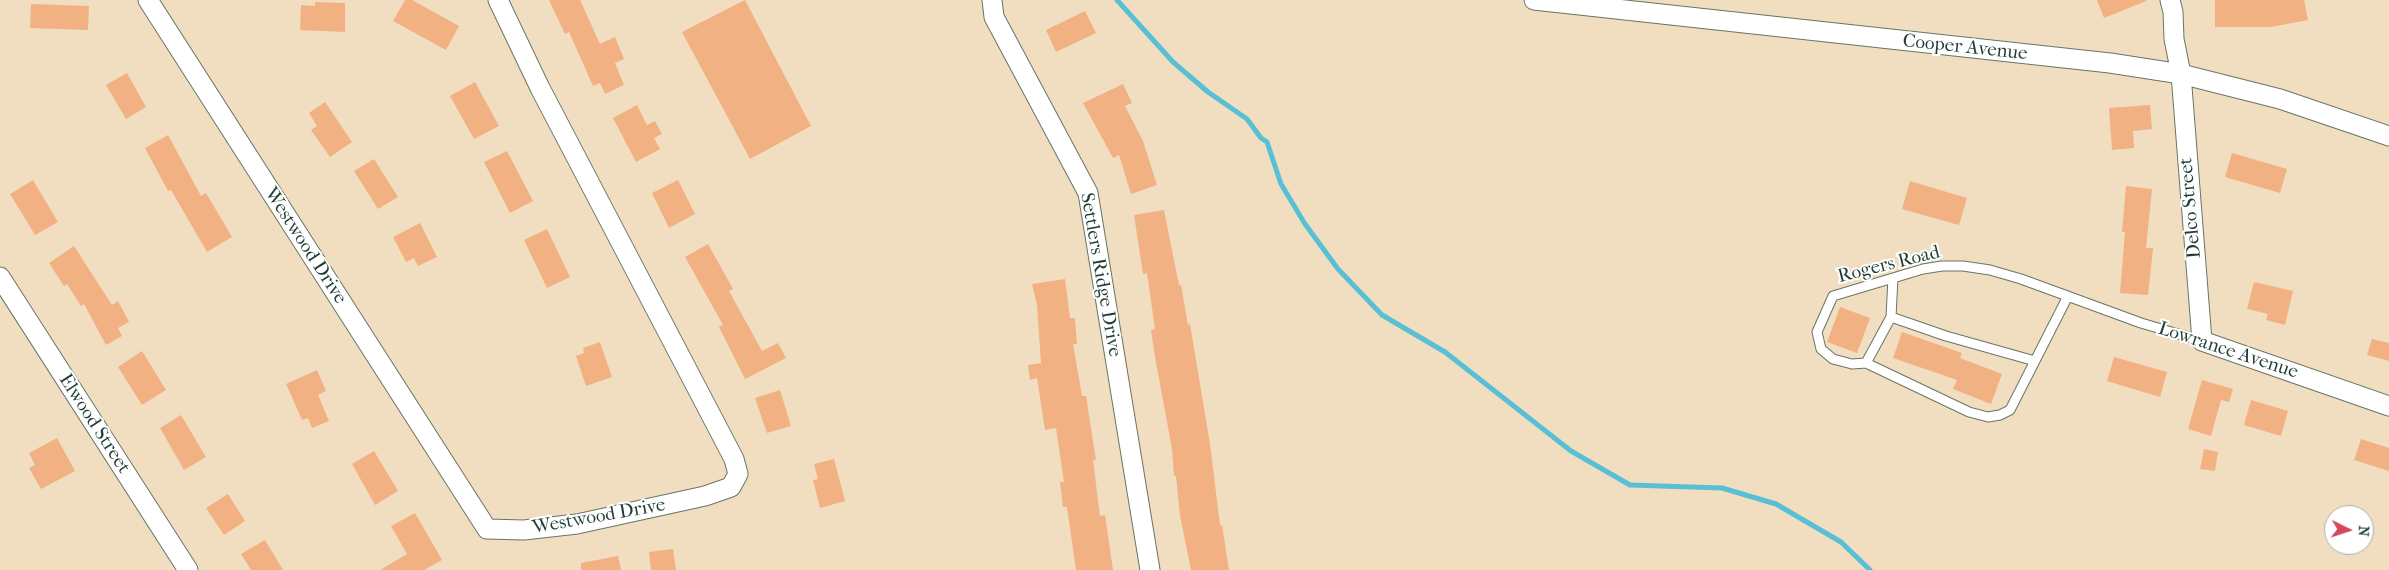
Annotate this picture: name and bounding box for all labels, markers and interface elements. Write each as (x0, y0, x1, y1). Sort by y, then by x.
street label: Cooper Avenue (1902, 30, 2028, 66)
street label: Delco Street (2175, 157, 2207, 259)
street label: Westwood Drive (259, 183, 351, 309)
street label: Settlers Ridge Drive (1074, 191, 1126, 359)
street label: Rogers Road (1836, 241, 1942, 289)
street label: Lowrance Avenue (2155, 318, 2301, 384)
street label: Elwood Street (53, 370, 135, 478)
street label: Westwood Drive (531, 494, 667, 540)
north arrow (2324, 505, 2374, 555)
text: N (2355, 525, 2372, 537)

